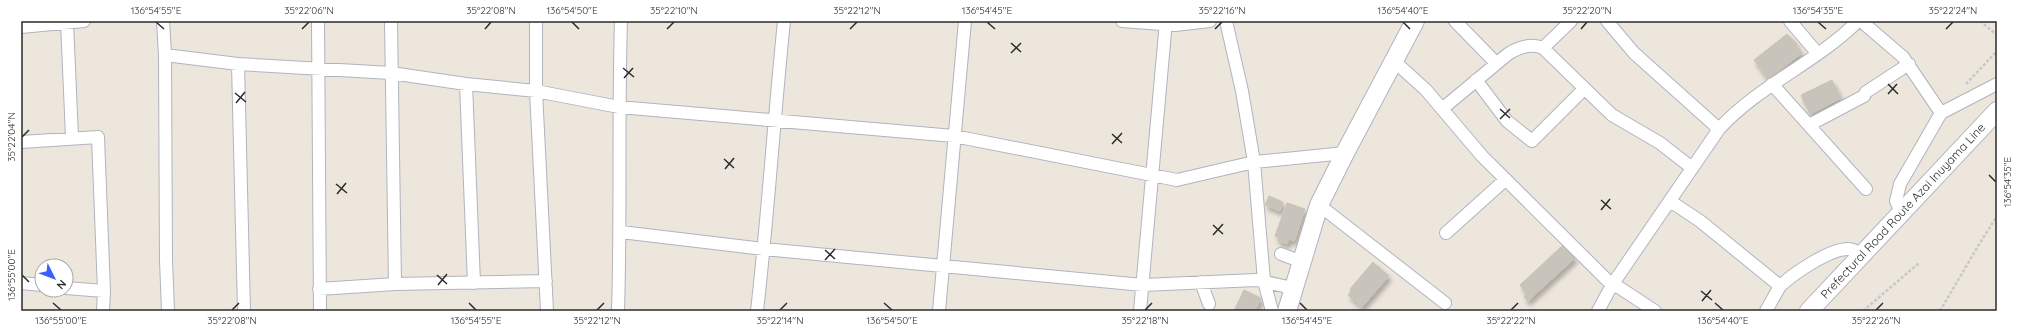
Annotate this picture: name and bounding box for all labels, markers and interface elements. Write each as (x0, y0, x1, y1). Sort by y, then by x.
text: 136°54'55"E (131, 4, 182, 17)
text: 35°22'06"N (284, 4, 334, 17)
text: 35°22'08"N (466, 4, 516, 17)
text: 136°54'50"E (546, 4, 598, 17)
text: 35°22'10"N (650, 4, 698, 17)
text: 35°22'12"N (833, 4, 881, 17)
text: 136°54'45"E (962, 4, 1013, 17)
text: 35°22'16"N (1198, 4, 1246, 17)
text: 136°54'40"E (1377, 4, 1429, 17)
text: 35°22'20"N (1562, 4, 1612, 17)
text: 136°54'35"E (1793, 4, 1844, 17)
text: 35°22'24"N (1929, 4, 1977, 17)
text: 35°22'04"N (5, 112, 18, 162)
street label: Prefectural Road Route Azai Inuyama Line (1817, 120, 1988, 302)
text: 136°54'35"E (2001, 156, 2014, 207)
text: 136°55'00"E (5, 249, 18, 301)
north arrow (34, 258, 74, 298)
text: N (54, 277, 69, 292)
text: 136°55'00"E (35, 314, 87, 327)
text: 35°22'08"N (207, 314, 257, 327)
text: 136°54'55"E (451, 314, 502, 327)
text: 35°22'12"N (573, 314, 621, 327)
text: 35°22'14"N (757, 314, 803, 327)
text: 136°54'50"E (866, 314, 918, 327)
text: 35°22'18"N (1121, 314, 1169, 327)
text: 136°54'45"E (1282, 314, 1333, 327)
text: 35°22'22"N (1486, 314, 1536, 327)
text: 136°54'40"E (1697, 314, 1749, 327)
text: 35°22'26"N (1851, 314, 1901, 327)

